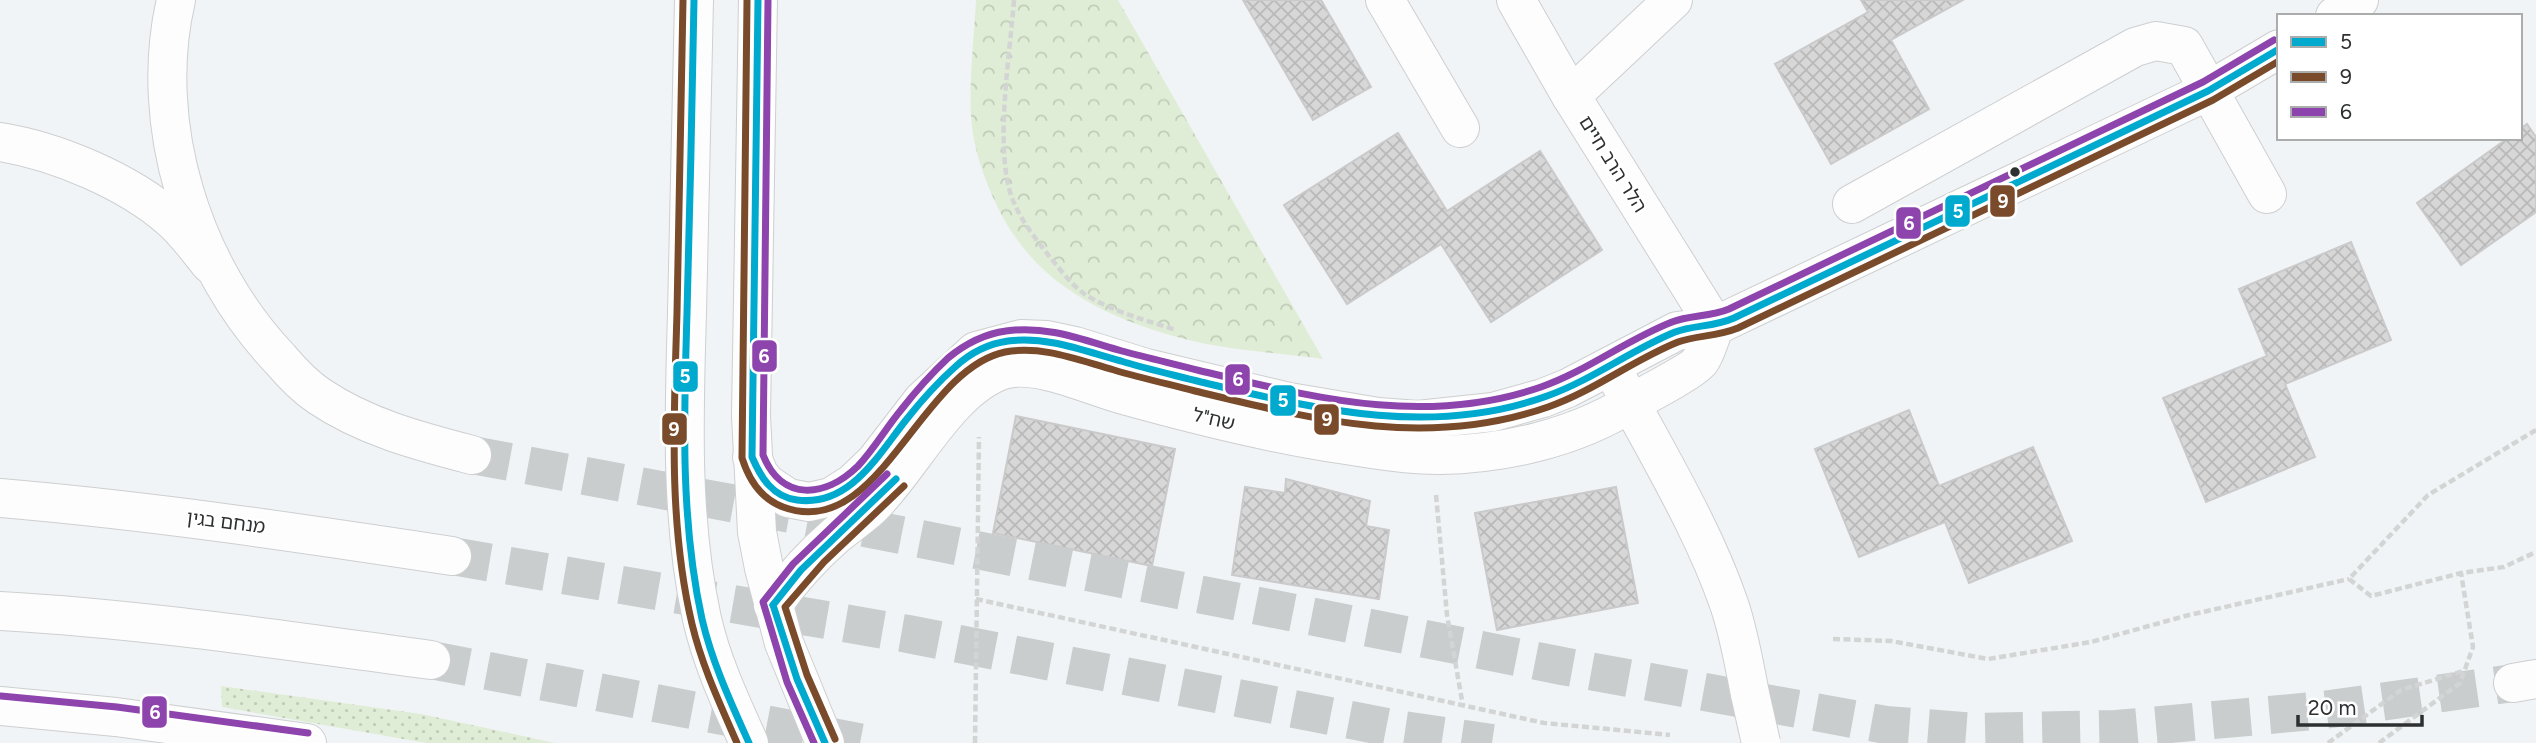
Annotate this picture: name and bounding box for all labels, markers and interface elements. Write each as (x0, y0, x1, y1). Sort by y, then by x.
legend (2277, 14, 2522, 140)
text: 5 (2340, 29, 2352, 54)
text: 9 (2340, 64, 2352, 89)
text: 6 (2340, 99, 2352, 124)
street label: הלר הרב חיים (1574, 112, 1652, 216)
unlabelled marker (2008, 165, 2022, 179)
line badge: 9 (1989, 184, 2016, 218)
text: 9 (1997, 190, 2009, 213)
line badge: 5 (1944, 194, 1971, 228)
text: 5 (1952, 200, 1964, 223)
line badge: 6 (1895, 206, 1922, 240)
text: 6 (1903, 212, 1915, 235)
line badge: 6 (751, 339, 778, 373)
text: 6 (758, 345, 770, 368)
line badge: 5 (672, 360, 699, 393)
line badge: 6 (1224, 363, 1251, 396)
text: 5 (679, 365, 691, 388)
text: 6 (1232, 368, 1244, 391)
line badge: 5 (1269, 384, 1297, 417)
text: 5 (1277, 389, 1289, 412)
street label: שח"ל (1191, 403, 1237, 435)
line badge: 9 (1313, 403, 1340, 436)
text: 9 (1321, 408, 1333, 431)
line badge: 9 (661, 412, 688, 446)
text: 9 (668, 418, 680, 441)
street label: מנחם בגין (185, 506, 267, 538)
scale bar (2298, 684, 2422, 728)
line badge: 6 (141, 695, 168, 729)
text: 20 m (2308, 695, 2356, 720)
text: 6 (149, 701, 161, 724)

